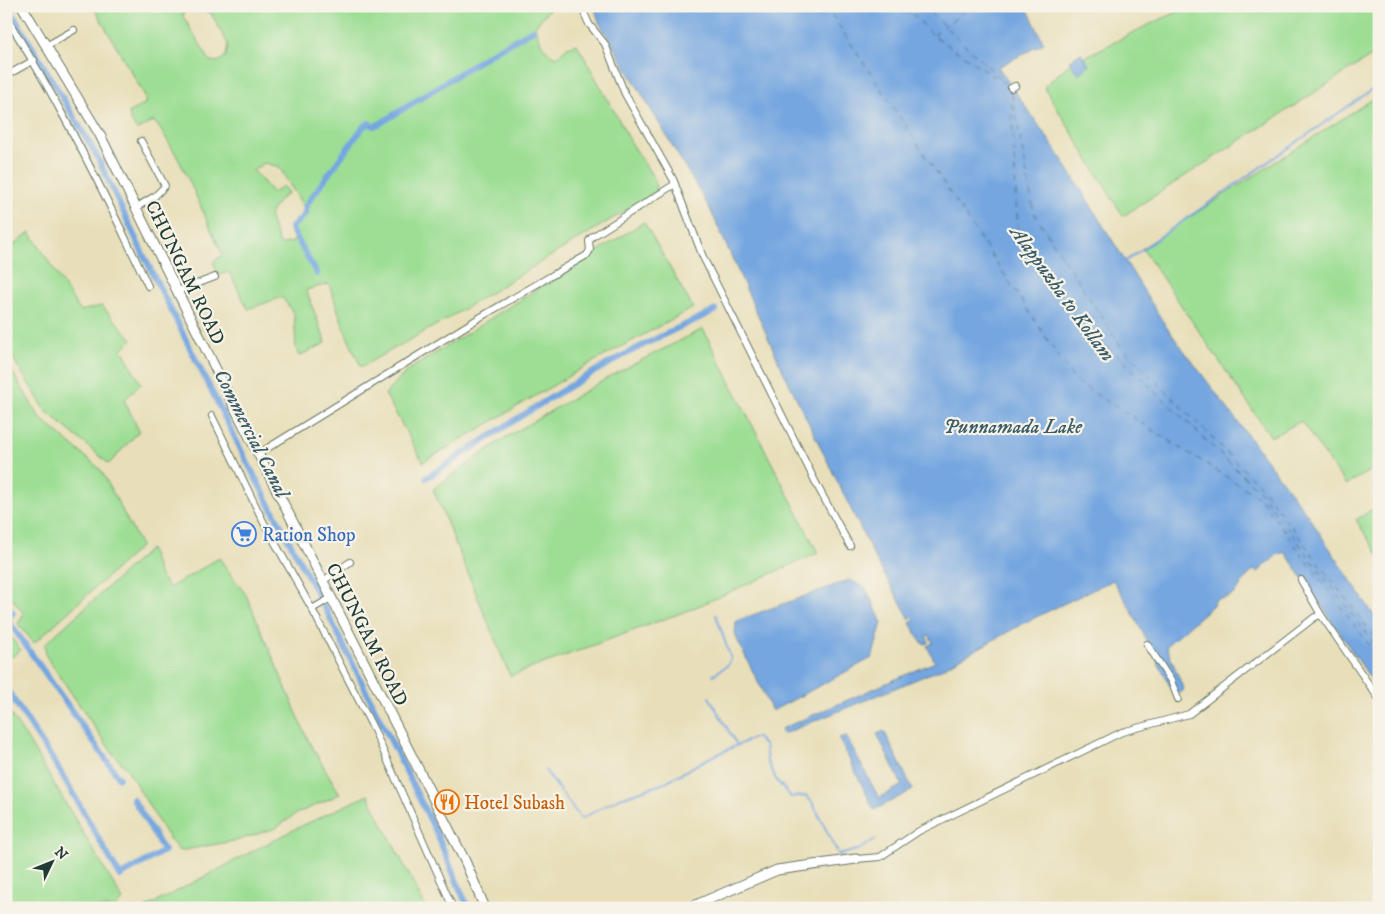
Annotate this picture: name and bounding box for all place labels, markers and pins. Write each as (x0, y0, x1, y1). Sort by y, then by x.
supermarket icon: Ration Shop (231, 521, 257, 547)
place label: Ration Shop (262, 524, 356, 547)
restaurant icon: Hotel Subash (434, 789, 460, 815)
place label: Hotel Subash (464, 792, 565, 815)

